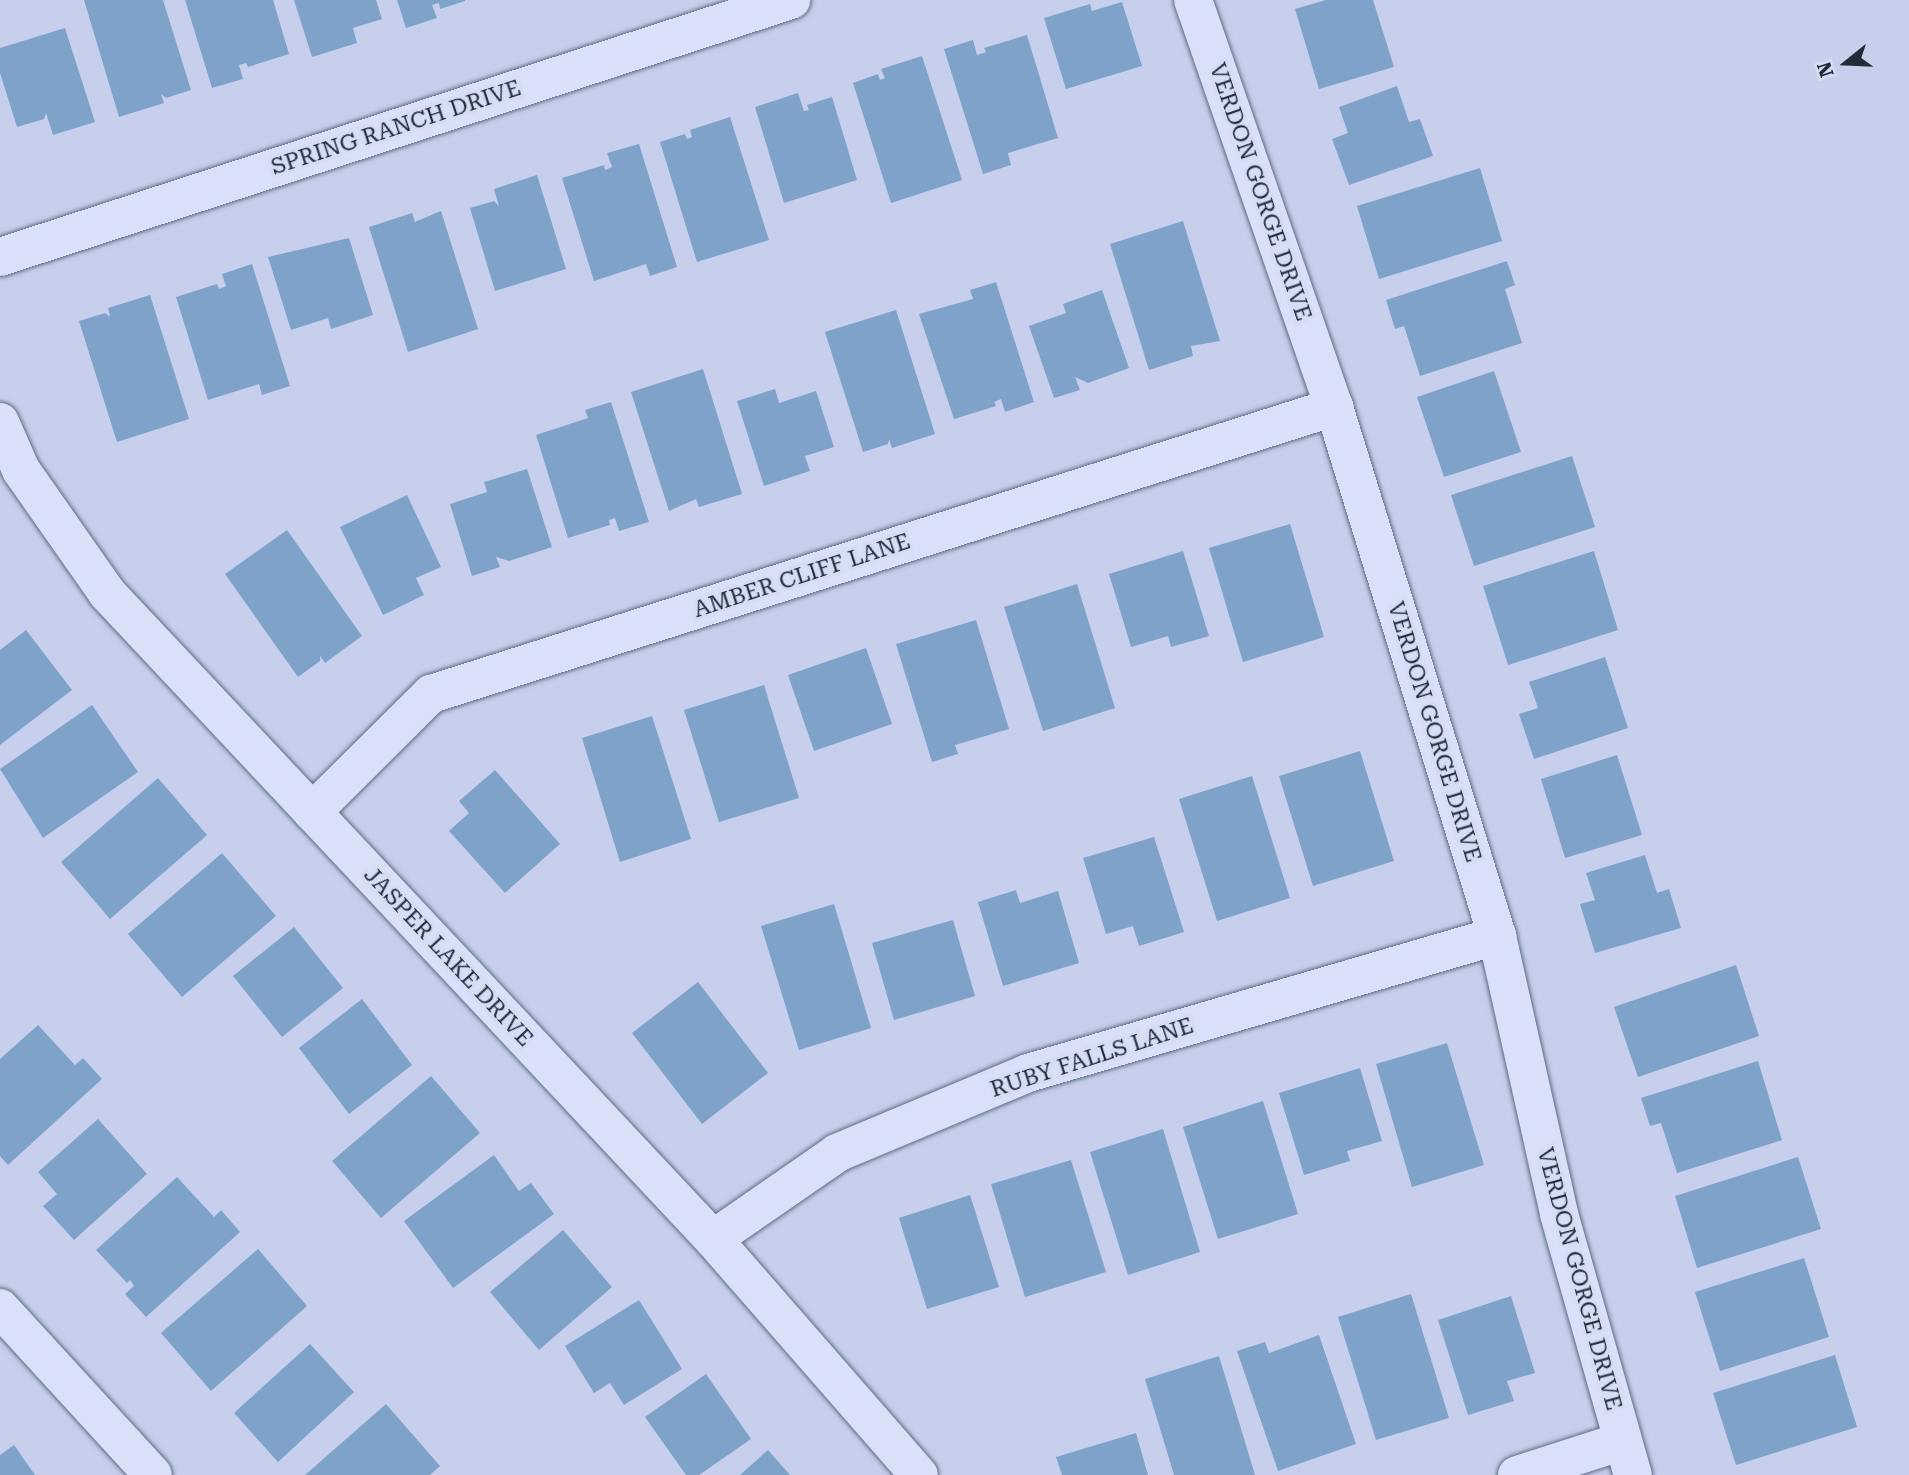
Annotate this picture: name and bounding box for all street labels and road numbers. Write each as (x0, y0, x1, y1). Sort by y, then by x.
street label: VERDON GORGE DRIVE (1203, 60, 1317, 324)
street label: SPRING RANCH DRIVE (268, 75, 524, 181)
street label: AMBER CLIFF LANE (690, 528, 914, 624)
street label: VERDON GORGE DRIVE (1381, 599, 1487, 865)
street label: JASPER LAKE DRIVE (358, 862, 538, 1052)
street label: RUBY FALLS LANE (987, 1012, 1197, 1104)
street label: VERDON GORGE DRIVE (1531, 1145, 1627, 1413)

